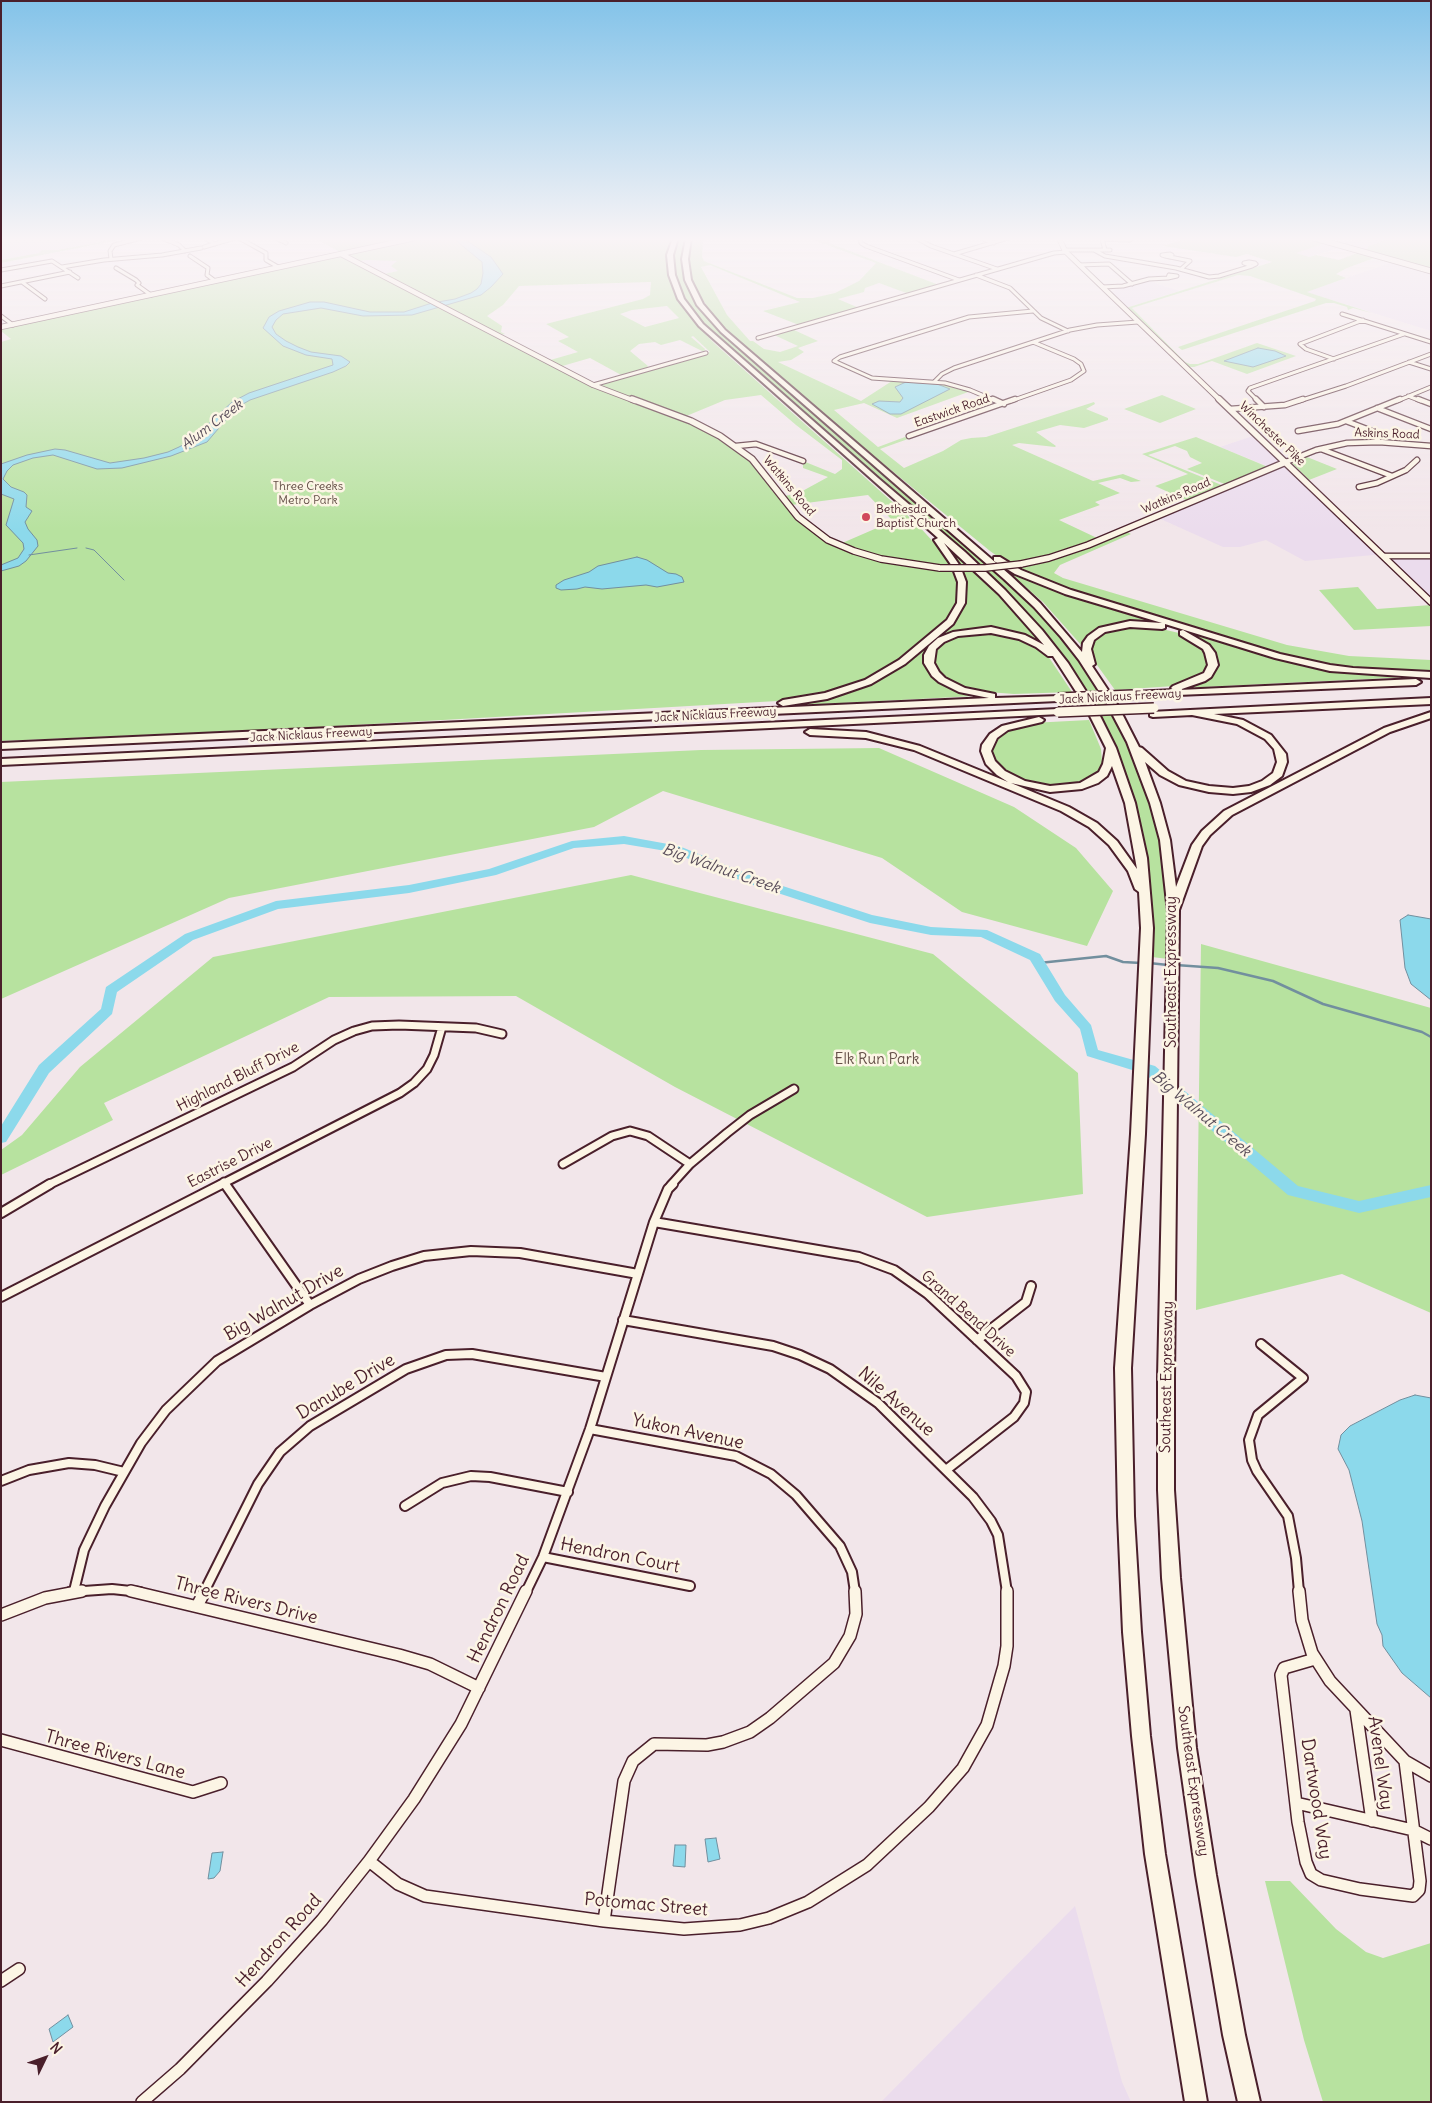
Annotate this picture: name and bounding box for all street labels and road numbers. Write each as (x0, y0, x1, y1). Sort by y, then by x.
street label: Eastwick Road (913, 391, 991, 431)
street label: Winchester Pike (1236, 399, 1308, 469)
street label: Askins Road (1354, 426, 1420, 442)
street label: Watkins Road (760, 453, 818, 519)
street label: Watkins Road (1139, 475, 1213, 517)
street label: Jack Nicklaus Freeway (1058, 687, 1182, 707)
street label: Jack Nicklaus Freeway (653, 705, 777, 725)
street label: Jack Nicklaus Freeway (249, 725, 373, 745)
street label: Southeast Expressway (1163, 896, 1181, 1048)
street label: Highland Bluff Drive (174, 1038, 302, 1116)
street label: Eastrise Drive (185, 1134, 275, 1192)
street label: Big Walnut Drive (221, 1260, 347, 1346)
street label: Grand Bend Drive (917, 1267, 1019, 1361)
street label: Southeast Expressway (1157, 1301, 1177, 1453)
street label: Danube Drive (293, 1349, 399, 1425)
street label: Nile Avenue (853, 1363, 939, 1441)
street label: Yukon Avenue (630, 1410, 746, 1454)
street label: Hendron Court (558, 1534, 682, 1578)
street label: Hendron Road (463, 1551, 535, 1667)
street label: Three Rivers Drive (172, 1573, 320, 1629)
street label: Southeast Expressway (1173, 1704, 1213, 1858)
street label: Avenel Way (1363, 1715, 1397, 1811)
street label: Three Rivers Lane (43, 1726, 187, 1784)
street label: Dartwood Way (1296, 1737, 1336, 1861)
street label: Potomac Street (583, 1889, 709, 1921)
street label: Hendron Road (232, 1890, 326, 1992)

